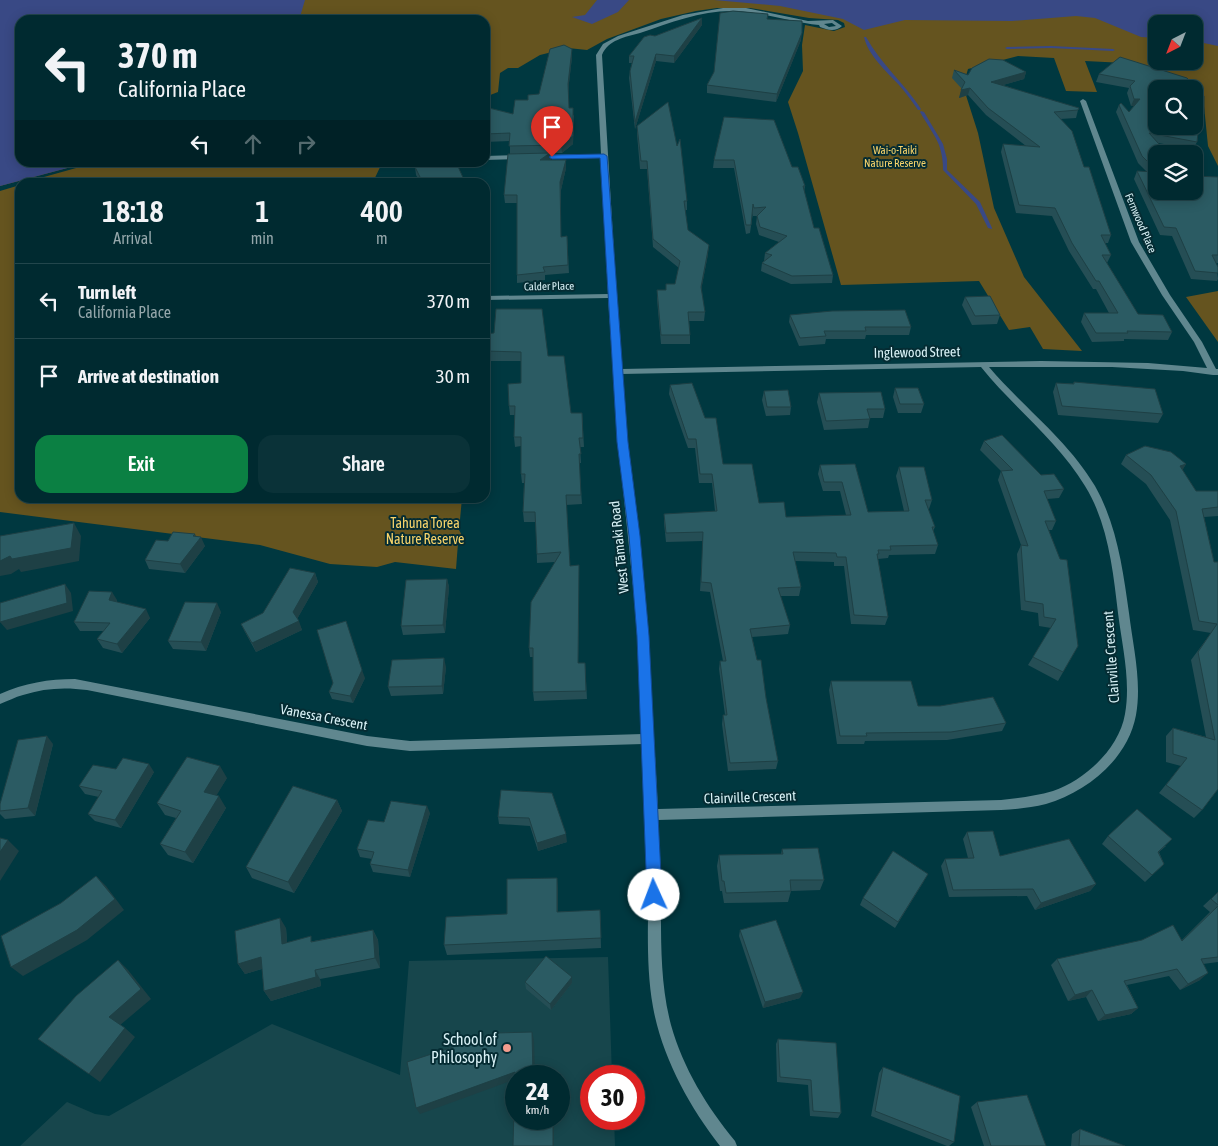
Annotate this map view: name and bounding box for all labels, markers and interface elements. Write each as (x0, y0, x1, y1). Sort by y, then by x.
north arrow (1148, 15, 1202, 70)
map controls (1148, 15, 1203, 200)
icon: left (35, 35, 100, 100)
text: 370 m (118, 35, 197, 75)
text: California Place (118, 76, 246, 102)
button: search (1148, 80, 1203, 135)
pin (531, 106, 573, 157)
icon: arrive (538, 113, 566, 141)
icon: left (186, 130, 214, 158)
icon: ahead (239, 130, 267, 158)
icon: right (292, 130, 320, 158)
park label: Wai-o-Taiki Nature Reserve (864, 144, 926, 169)
button: layers (1148, 145, 1203, 200)
street label: Fernwood Place (1123, 191, 1159, 255)
text: 18:18 (102, 194, 164, 228)
text: 1 (255, 194, 269, 228)
text: 400 (361, 194, 403, 228)
text: Arrival (113, 229, 152, 247)
text: min (251, 229, 274, 247)
text: m (376, 229, 388, 247)
street label: Calder Place (524, 280, 574, 292)
text: Turn left (78, 281, 136, 303)
icon: left (35, 287, 63, 315)
text: 370 m (427, 290, 470, 312)
text: California Place (78, 303, 171, 321)
street label: Inglewood Street (873, 343, 961, 361)
icon: arrive (35, 362, 63, 390)
text: Arrive at destination (78, 365, 219, 387)
text: 30 m (436, 365, 470, 387)
button: Exit (35, 435, 248, 493)
button: Share (258, 435, 470, 493)
street label: West Tāmaki Road (606, 500, 632, 594)
park label: Tahuna Torea Nature Reserve (386, 515, 464, 547)
street label: Clairville Crescent (1100, 610, 1122, 704)
street label: Vanessa Crescent (279, 701, 369, 733)
street label: Clairville Crescent (703, 787, 797, 807)
position arrow (627, 868, 679, 920)
place label: School of Philosophy (431, 1030, 498, 1067)
marker: School of Philosophy (501, 1042, 513, 1054)
speed limit sign: 30 (580, 1065, 645, 1130)
text: 24 (526, 1077, 549, 1105)
text: km/h (526, 1103, 549, 1117)

